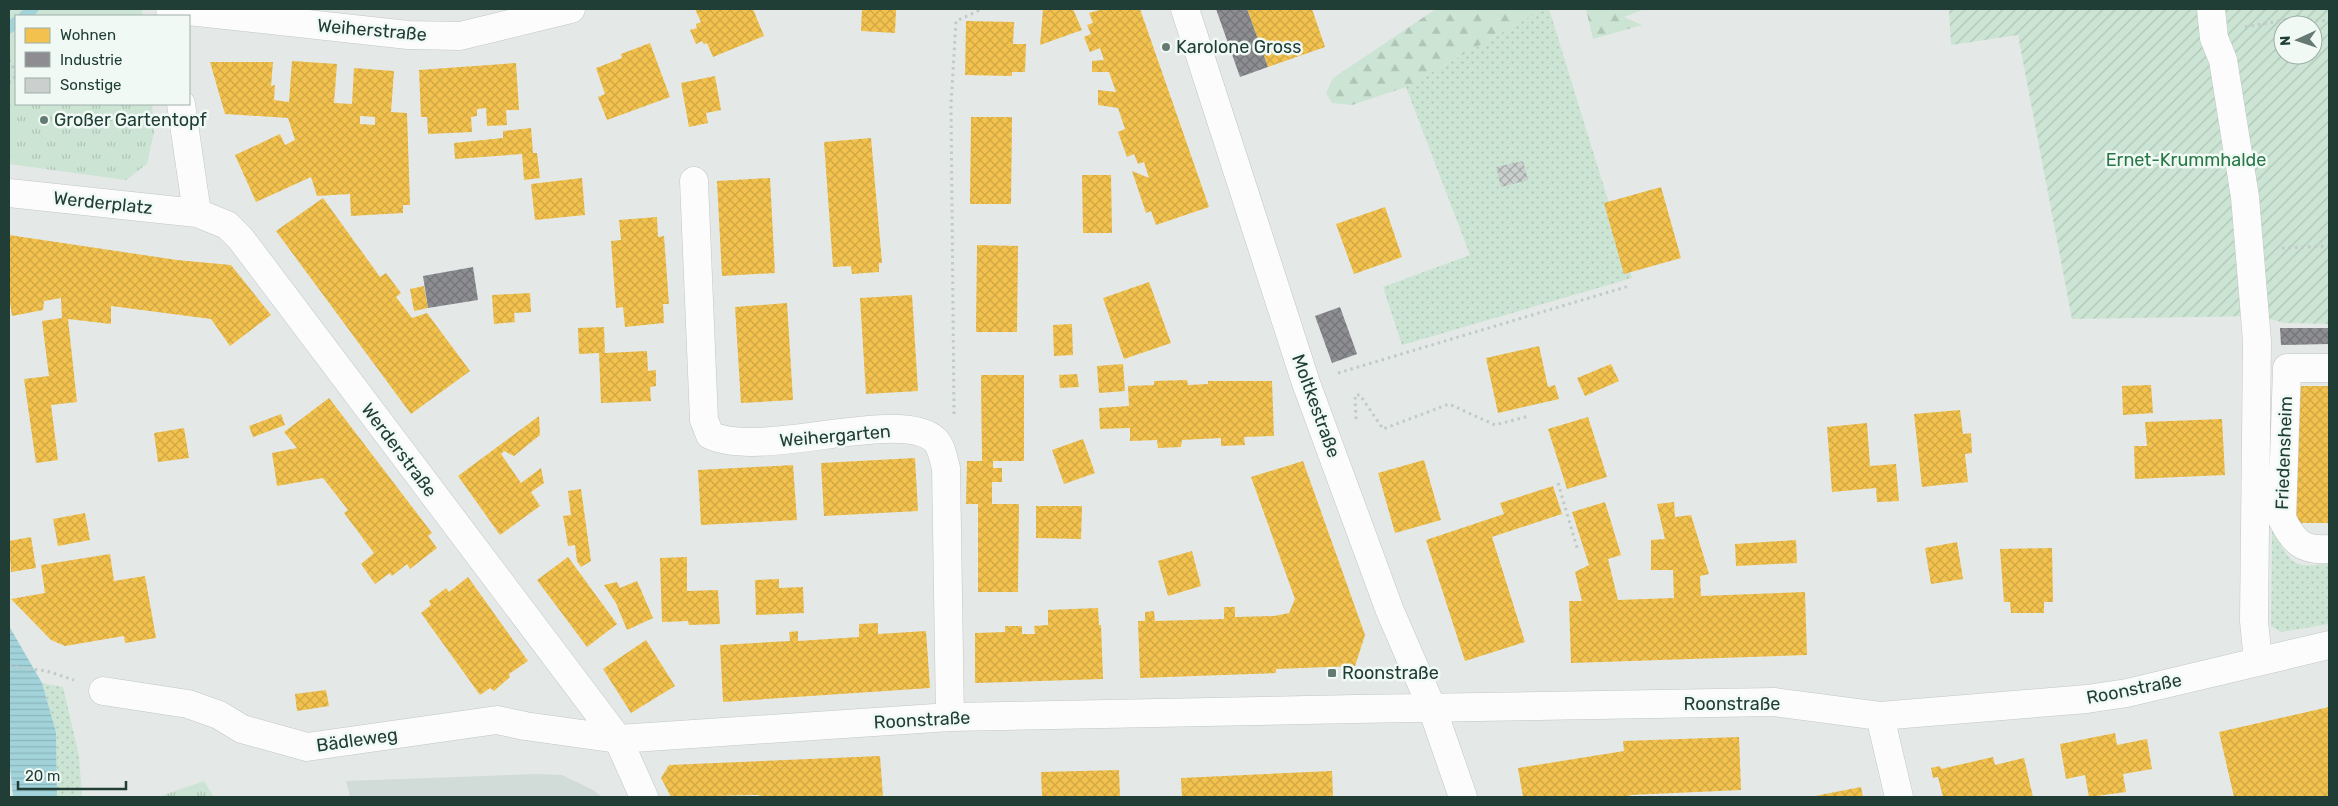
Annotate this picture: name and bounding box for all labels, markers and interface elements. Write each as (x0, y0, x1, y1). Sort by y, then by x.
street label: Weiherstraße (316, 14, 428, 46)
legend (15, 15, 190, 105)
north arrow (2273, 15, 2323, 65)
text: Wohnen (60, 26, 116, 44)
text: N (2277, 35, 2294, 46)
place label: Karolone Gross (1176, 36, 1301, 58)
marker: Karolone Gross (1160, 41, 1172, 53)
text: Industrie (60, 51, 122, 69)
text: Sonstige (60, 76, 122, 94)
place label: Großer Gartentopf (54, 109, 207, 131)
marker: Großer Gartentopf (38, 114, 50, 126)
park label: Ernet-Krummhalde (2106, 149, 2266, 171)
street label: Werderplatz (52, 187, 154, 219)
street label: Moltkestraße (1287, 351, 1345, 461)
street label: Friedensheim (2271, 396, 2297, 510)
street label: Werderstraße (357, 399, 441, 501)
street label: Weihergarten (778, 420, 892, 452)
place label: Roonstraße (1342, 662, 1439, 684)
marker: Roonstraße (1326, 667, 1338, 679)
street label: Roonstraße (2084, 669, 2184, 709)
street label: Roonstraße (1684, 693, 1780, 715)
street label: Roonstraße (873, 706, 971, 734)
street label: Bädleweg (315, 723, 399, 757)
scale bar (18, 758, 125, 790)
text: 20 m (25, 767, 60, 785)

